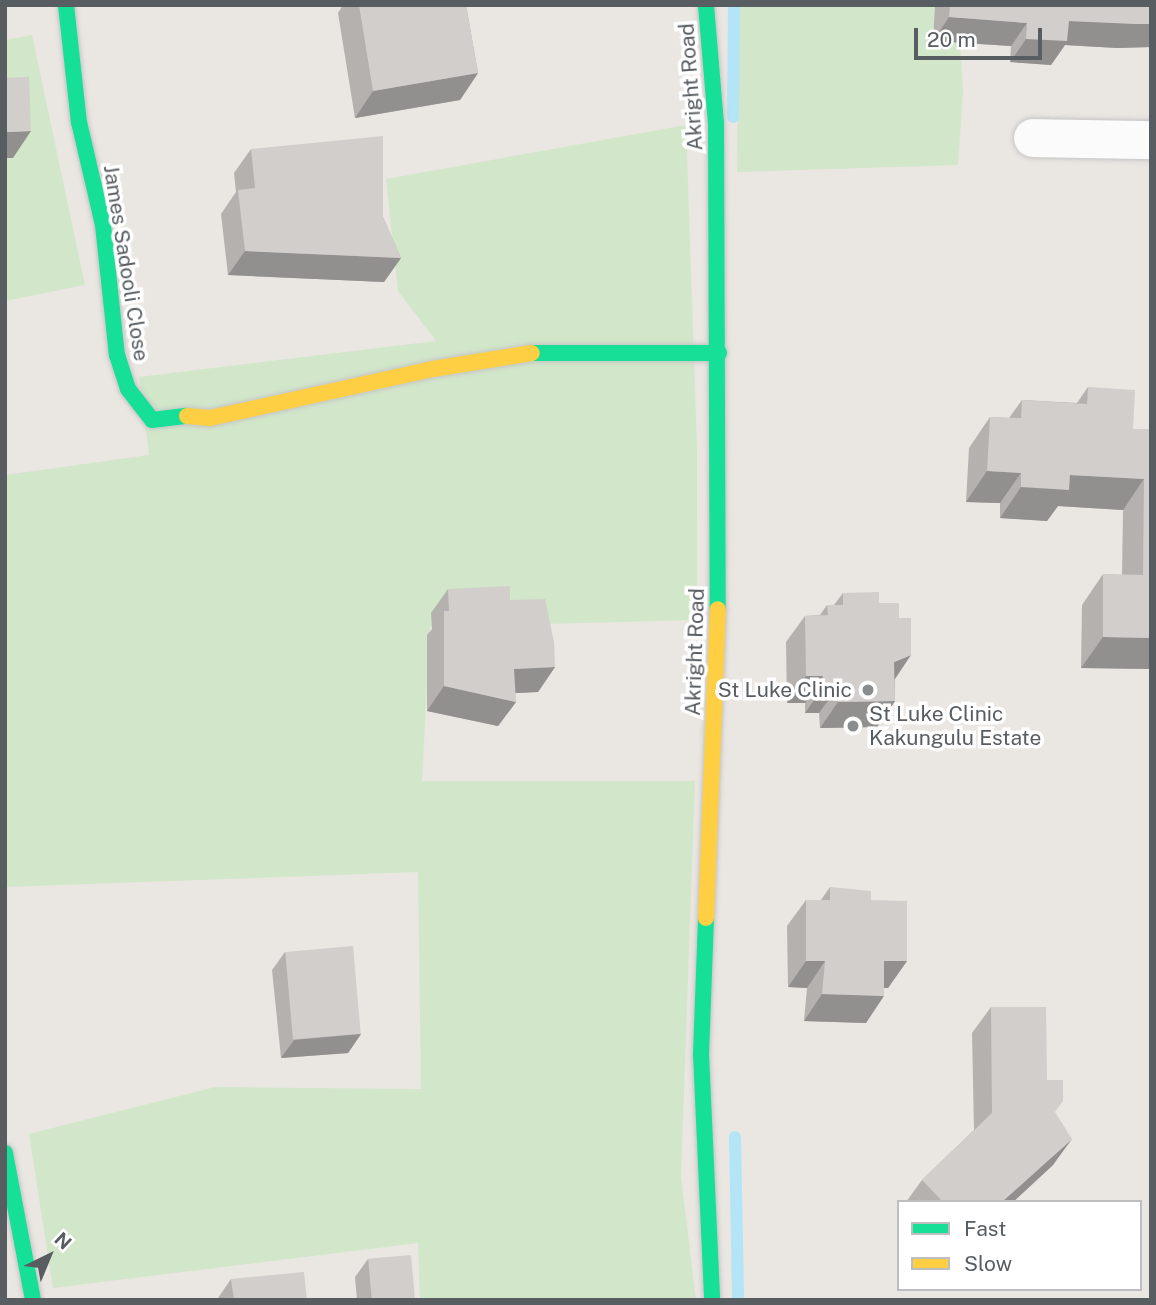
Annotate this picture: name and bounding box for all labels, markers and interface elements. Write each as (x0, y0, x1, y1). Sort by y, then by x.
scale bar (918, 14, 1046, 58)
street label: Akright Road (674, 22, 708, 152)
text: 20 m (927, 27, 976, 52)
street label: James Sadooli Close (98, 163, 154, 363)
street label: Akright Road (680, 588, 710, 716)
place label: St Luke Clinic (718, 677, 852, 703)
marker: St Luke Clinic (858, 680, 878, 700)
place label: St Luke Clinic Kakungulu Estate (869, 701, 1041, 751)
marker: St Luke Clinic Kakungulu Estate (843, 716, 863, 736)
legend (897, 1200, 1142, 1291)
text: Fast (964, 1216, 1006, 1241)
north arrow (14, 1221, 84, 1291)
text: N (50, 1228, 76, 1254)
text: Slow (964, 1251, 1012, 1276)

